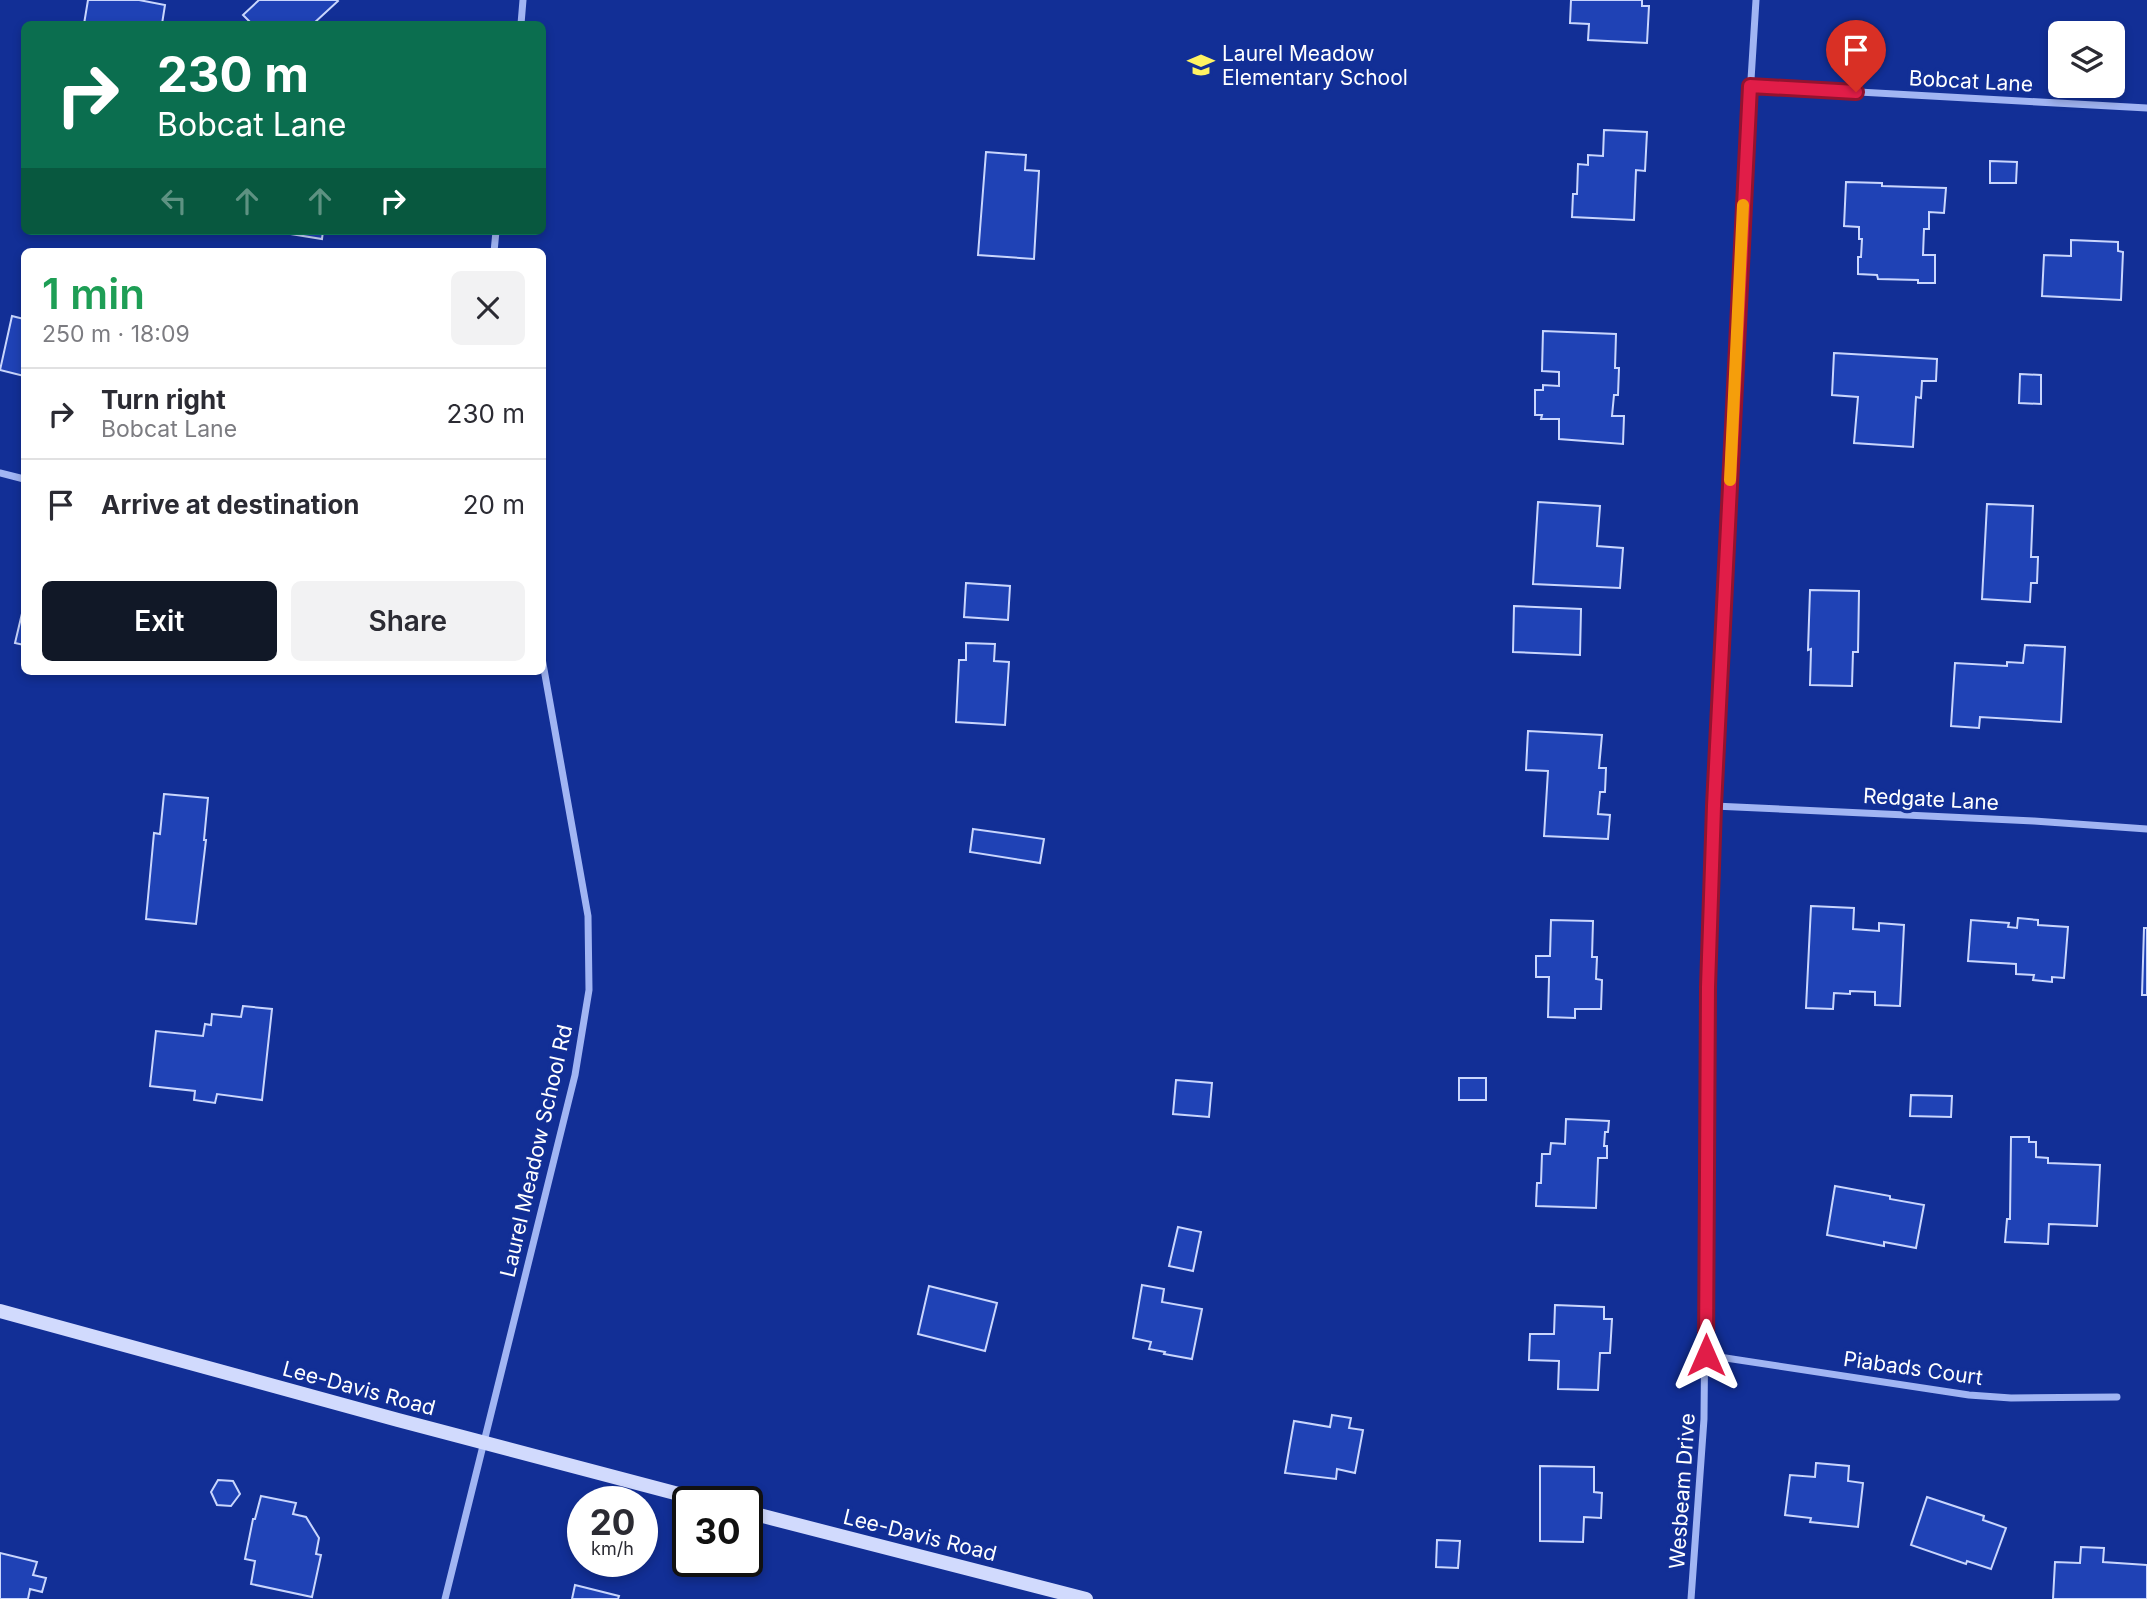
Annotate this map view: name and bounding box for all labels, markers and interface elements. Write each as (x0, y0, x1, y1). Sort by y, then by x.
pin (1826, 20, 1886, 92)
map controls (2048, 21, 2125, 98)
button: layers (2048, 21, 2125, 98)
icon: arrive (1837, 31, 1875, 69)
place label: Laurel Meadow Elementary School (1222, 41, 1408, 90)
text: 230 m (157, 45, 309, 104)
icon: right (42, 49, 133, 140)
school or university icon: Laurel Meadow Elementary School (1186, 50, 1216, 80)
street label: Bobcat Lane (1908, 65, 2034, 97)
text: Bobcat Lane (157, 105, 346, 144)
icon: left (155, 182, 193, 220)
icon: ahead (228, 182, 266, 220)
icon: ahead (301, 182, 339, 220)
icon: right (374, 182, 412, 220)
text: 1 min (42, 268, 145, 319)
button: close (451, 271, 525, 345)
text: 250 m · 18:09 (42, 320, 190, 348)
text: Turn right (101, 384, 226, 415)
icon: right (42, 395, 80, 433)
text: 230 m (447, 398, 525, 429)
text: Bobcat Lane (101, 415, 237, 443)
icon: arrive (42, 486, 80, 524)
text: Arrive at destination (101, 489, 360, 520)
text: 20 m (463, 489, 525, 520)
button: Exit (42, 581, 277, 661)
button: Share (291, 581, 525, 661)
street label: Redgate Lane (1862, 783, 2000, 815)
street label: Laurel Meadow School Rd (495, 1022, 577, 1280)
position arrow (1669, 1318, 1743, 1392)
street label: Piabads Court (1842, 1346, 1984, 1390)
street label: Lee-Davis Road (280, 1356, 438, 1420)
street label: Wesbeam Drive (1664, 1412, 1700, 1570)
speed limit sign: 30 (672, 1486, 763, 1577)
text: 20 (590, 1501, 635, 1543)
street label: Lee-Davis Road (841, 1504, 999, 1566)
text: km/h (591, 1538, 634, 1559)

